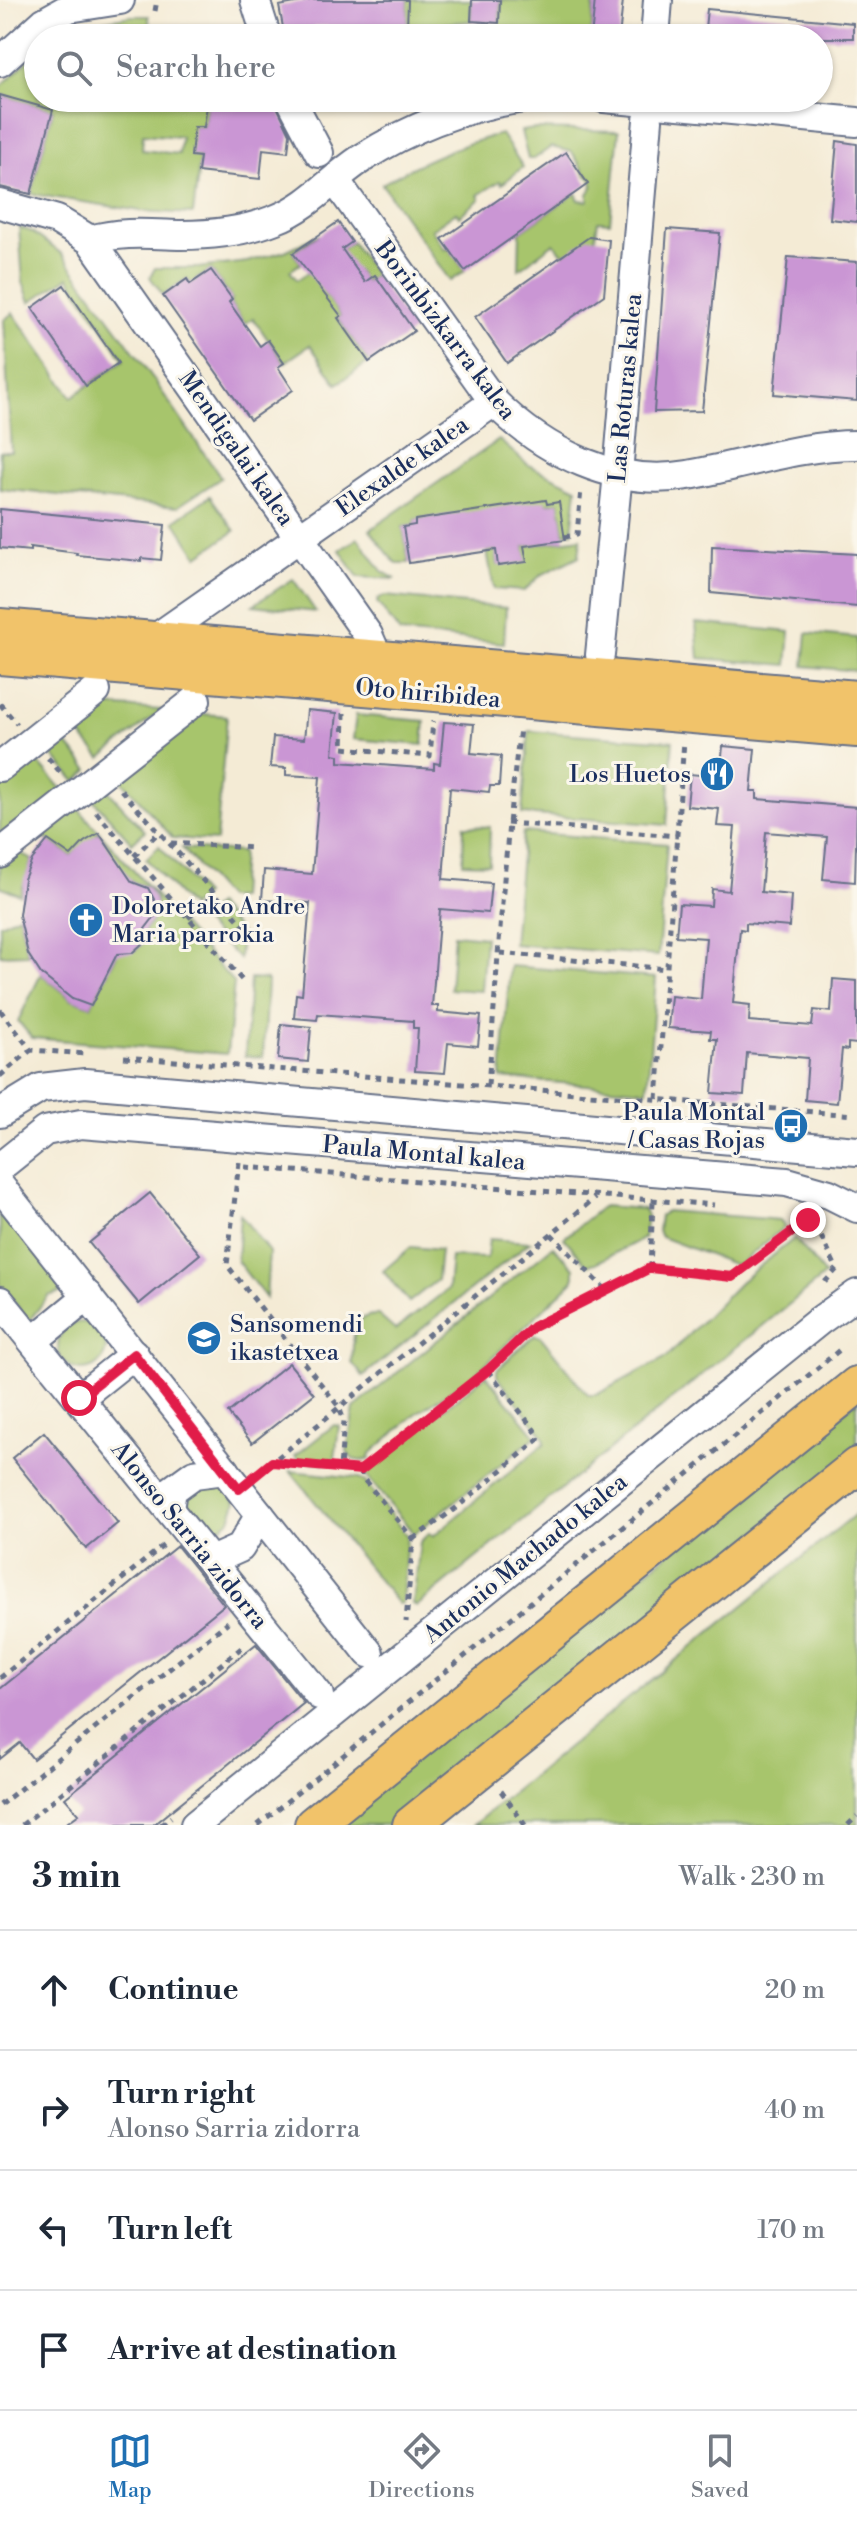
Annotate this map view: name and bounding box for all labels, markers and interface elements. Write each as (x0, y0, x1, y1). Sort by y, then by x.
search box (24, 24, 833, 112)
icon: search (52, 46, 96, 90)
text: Search here (116, 49, 276, 87)
street label: Borinbizkarra kalea (367, 234, 523, 427)
street label: Las Roturas kalea (603, 291, 649, 484)
street label: Mendigalai kalea (172, 365, 301, 533)
street label: Elexalde kalea (330, 410, 475, 524)
street label: Oto hiribidea (354, 673, 503, 715)
restaurant icon: Los Huetos (698, 755, 736, 793)
place label: Los Huetos (569, 760, 691, 790)
place label: Doloretako Andre Maria parrokia (112, 892, 305, 950)
church icon: Doloretako Andre Maria parrokia (67, 901, 105, 939)
place label: Paula Montal / Casas Rojas (623, 1098, 765, 1156)
bus stop icon: Paula Montal / Casas Rojas (772, 1107, 810, 1145)
street label: Paula Montal kalea (321, 1130, 528, 1178)
route end (790, 1202, 826, 1238)
place label: Sansomendi ikastetxea (230, 1310, 363, 1368)
school or university icon: Sansomendi ikastetxea (185, 1319, 223, 1357)
route start (61, 1380, 97, 1416)
street label: Alonso Sarria zidorra (104, 1435, 275, 1636)
street label: Antonio Machado kalea (417, 1467, 634, 1651)
text: 3 min (32, 1856, 121, 1898)
text: Walk · 230 m (679, 1861, 825, 1893)
icon: ahead (32, 1968, 76, 2012)
text: Continue (108, 1971, 239, 2009)
text: 20 m (765, 1974, 825, 2006)
text: Turn right (108, 2075, 255, 2113)
icon: right (32, 2088, 76, 2132)
text: 40 m (764, 2094, 825, 2126)
text: Alonso Sarria zidorra (108, 2113, 360, 2145)
icon: left (32, 2208, 76, 2252)
text: Turn left (108, 2211, 232, 2249)
text: 170 m (757, 2214, 825, 2246)
icon: arrive (32, 2328, 76, 2372)
text: Arrive at destination (108, 2331, 397, 2369)
tab: Map (108, 2429, 152, 2504)
tab: Directions (369, 2429, 475, 2504)
tab: Saved (691, 2429, 749, 2504)

